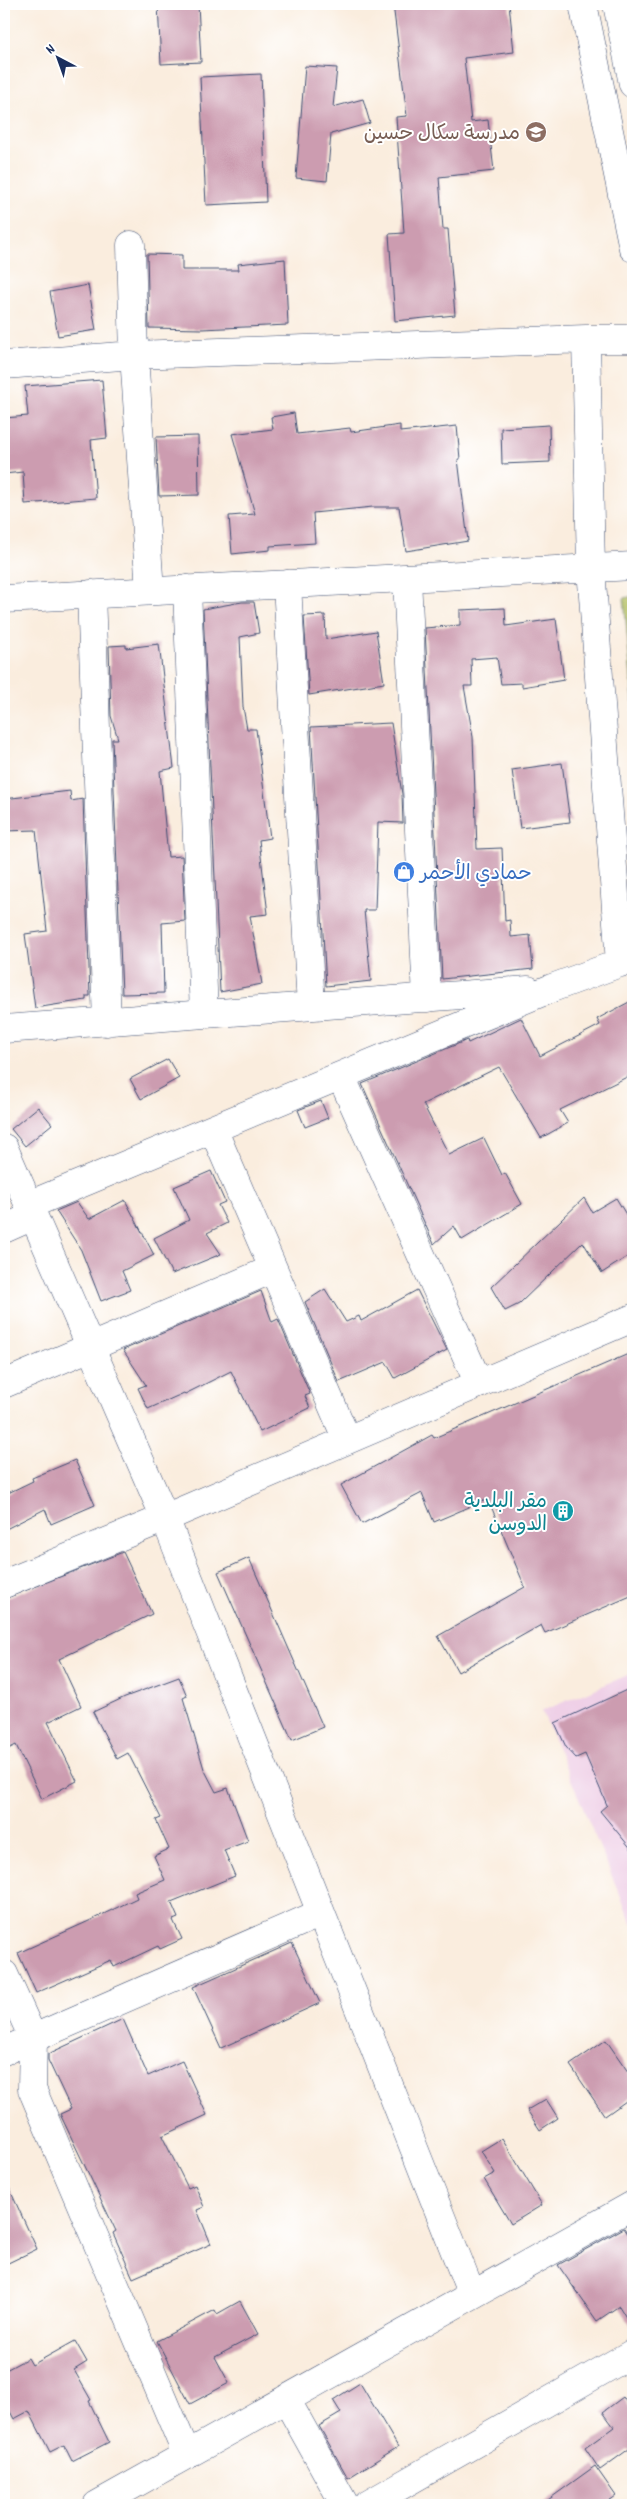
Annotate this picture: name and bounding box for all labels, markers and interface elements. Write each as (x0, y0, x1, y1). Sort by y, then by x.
north arrow (32, 32, 82, 82)
text: N (42, 40, 60, 60)
school or university icon: مدرسة سكال حسين (524, 120, 548, 144)
place label: مدرسة سكال حسين (364, 121, 520, 149)
place label: حمادي الأحمر (418, 859, 531, 889)
shop icon: حمادي الأحمر (392, 860, 416, 884)
place label: مقر البلدية الدوسن (464, 1489, 547, 1540)
building icon: مقر البلدية الدوسن (551, 1499, 575, 1523)

